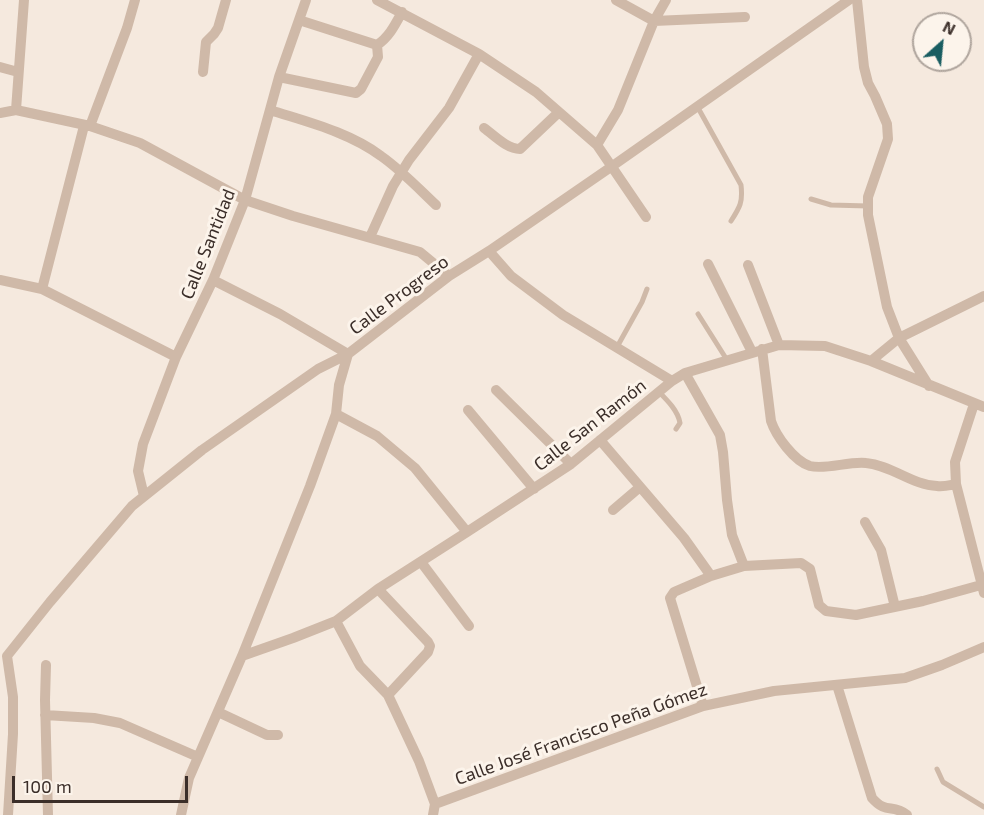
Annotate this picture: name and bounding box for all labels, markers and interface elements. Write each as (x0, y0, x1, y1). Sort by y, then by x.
north arrow (912, 12, 972, 72)
text: N (940, 16, 959, 38)
street label: Calle Santidad (176, 186, 240, 302)
street label: Calle Progreso (345, 251, 453, 339)
street label: Calle San Ramón (530, 374, 650, 476)
street label: Calle José Francisco Peña Gómez (452, 678, 710, 790)
scale bar (15, 764, 190, 802)
text: 100 m (23, 775, 72, 797)

